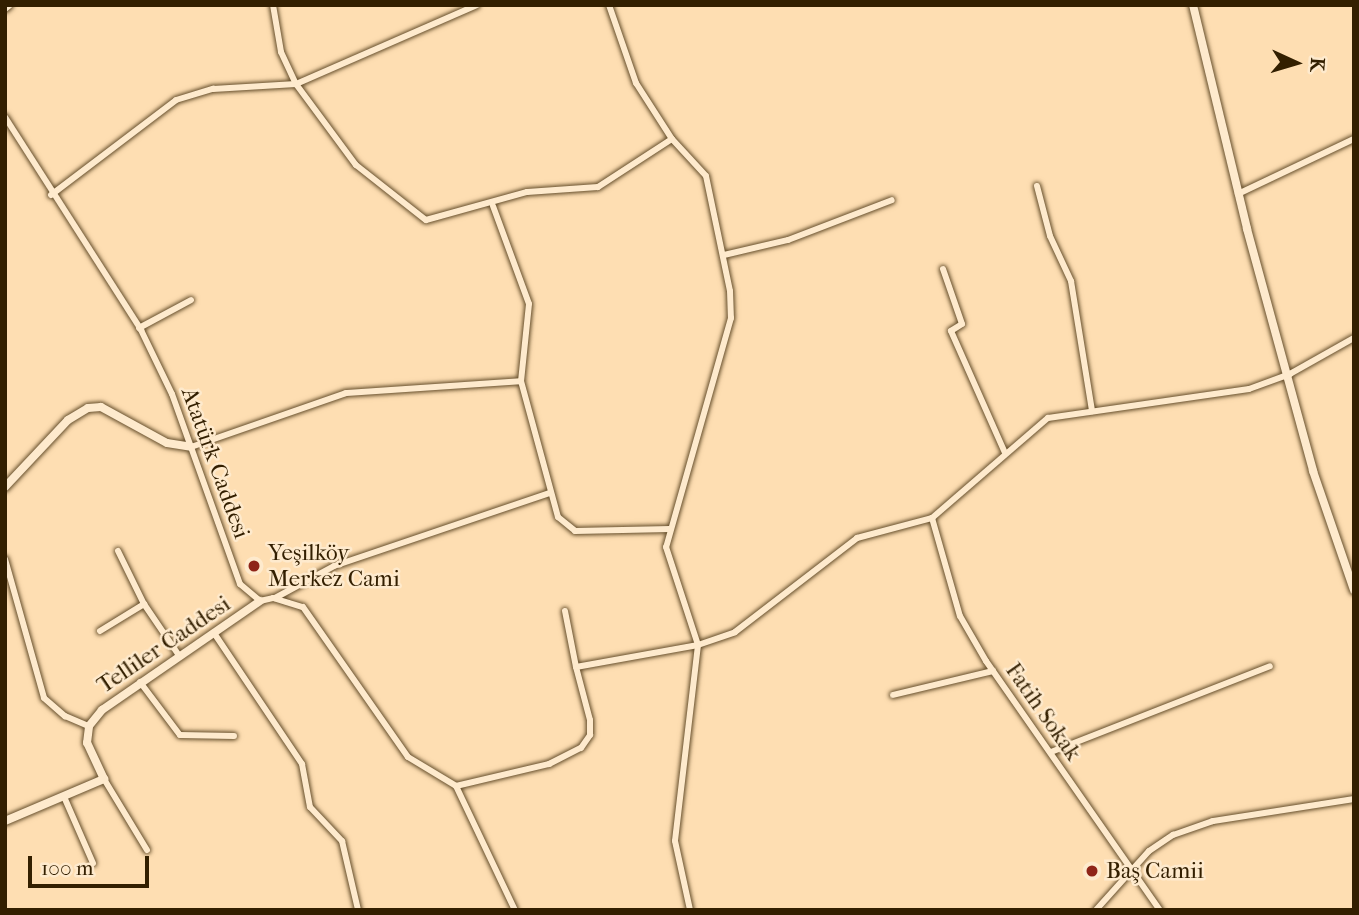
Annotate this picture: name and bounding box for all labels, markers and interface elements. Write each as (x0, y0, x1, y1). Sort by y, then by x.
north arrow (1261, 28, 1331, 98)
text: K (1305, 57, 1328, 72)
street label: Atatürk Caddesi (175, 384, 255, 542)
place label: Yeşilköy Merkez Cami (268, 539, 400, 593)
marker: Yeşilköy Merkez Cami (246, 558, 262, 574)
street label: Telliler Caddesi (92, 590, 236, 700)
street label: Fatih Sokak (999, 658, 1087, 766)
scale bar (32, 842, 152, 886)
text: 100 m (41, 856, 94, 880)
place label: Baş Camii (1106, 857, 1204, 885)
marker: Baş Camii (1084, 863, 1100, 879)

